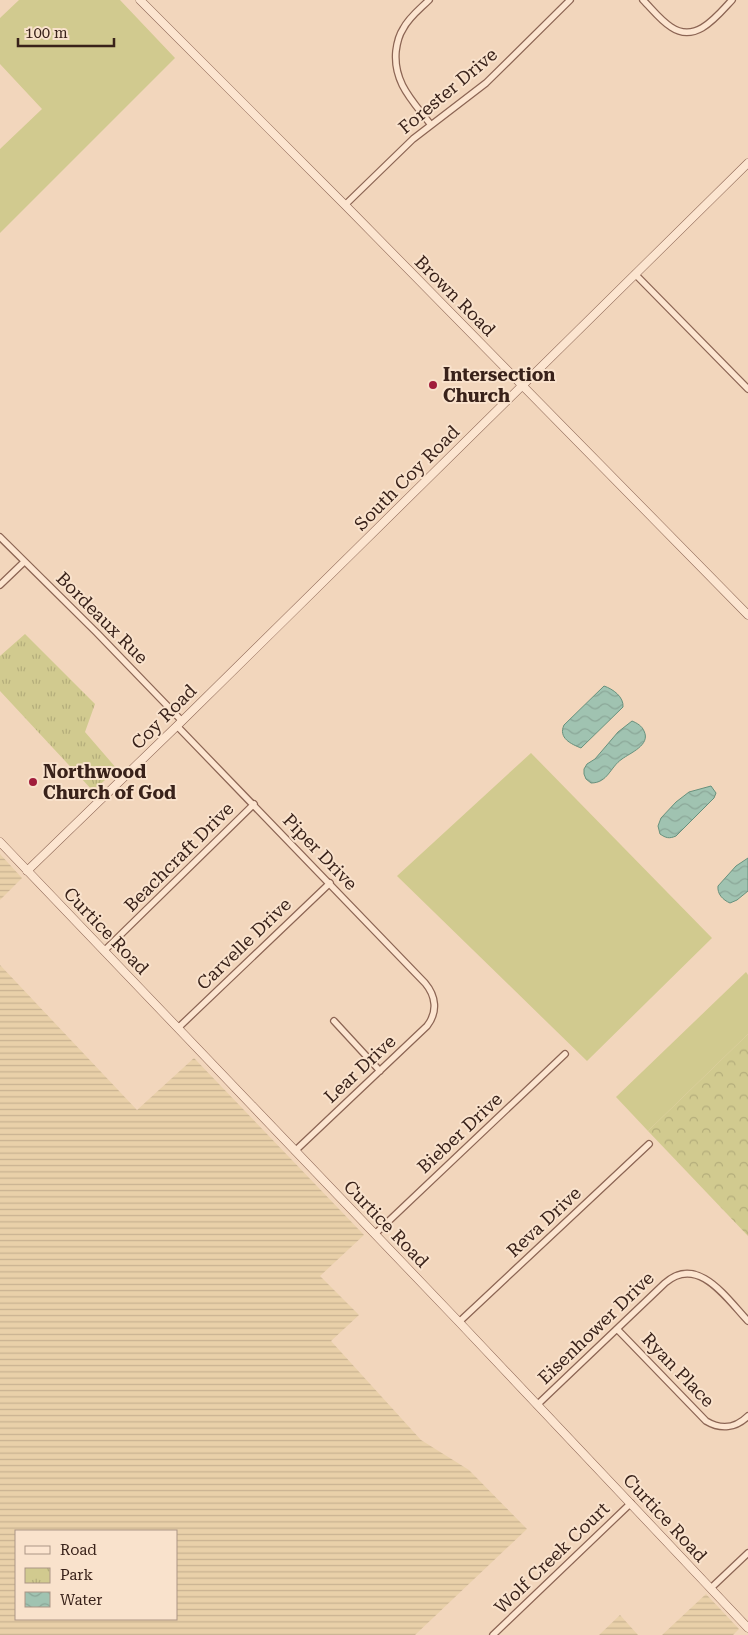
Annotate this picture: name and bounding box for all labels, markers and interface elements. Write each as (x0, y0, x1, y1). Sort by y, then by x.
scale bar (18, 15, 114, 47)
text: 100 m (25, 24, 68, 42)
street label: Forester Drive (394, 43, 501, 138)
street label: Brown Road (411, 251, 500, 341)
place label: Intersection Church (443, 364, 555, 406)
marker: Intersection Church (427, 379, 439, 391)
street label: South Coy Road (350, 420, 464, 534)
street label: Bordeaux Rue (52, 567, 153, 668)
street label: Coy Road (127, 680, 201, 753)
place label: Northwood Church of God (43, 761, 176, 803)
marker: Northwood Church of God (27, 776, 39, 788)
street label: Beachcraft Drive (120, 798, 238, 916)
street label: Piper Drive (279, 809, 362, 894)
street label: Curtice Road (60, 883, 154, 979)
street label: Carvelle Drive (192, 893, 295, 994)
street label: Lear Drive (320, 1030, 400, 1107)
street label: Bieber Drive (413, 1088, 506, 1177)
street label: Curtice Road (340, 1176, 434, 1272)
street label: Reva Drive (502, 1182, 585, 1261)
street label: Eisenhower Drive (533, 1267, 658, 1388)
street label: Ryan Place (638, 1328, 719, 1411)
street label: Curtice Road (619, 1469, 712, 1567)
street label: Wolf Creek Court (490, 1497, 614, 1618)
legend (15, 1530, 178, 1620)
text: Road (60, 1541, 97, 1559)
text: Park (60, 1566, 94, 1584)
text: Water (60, 1591, 102, 1609)

